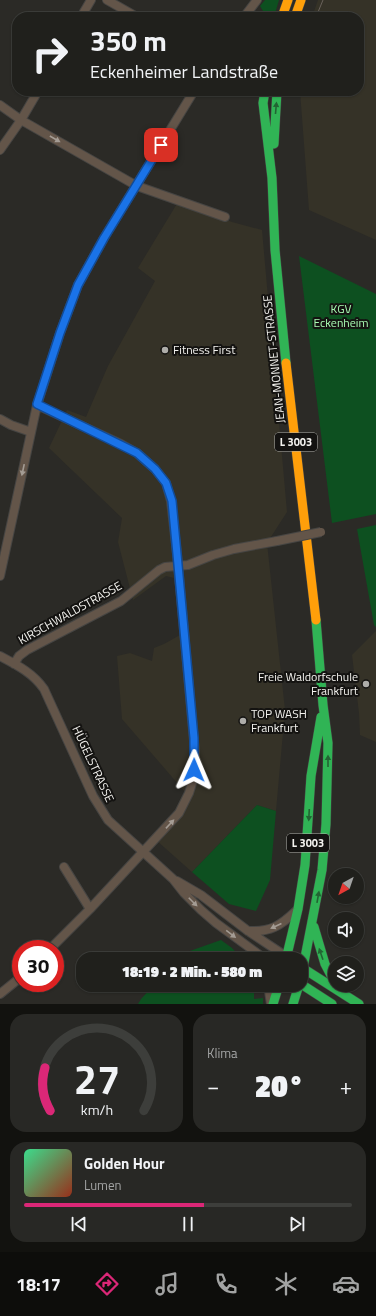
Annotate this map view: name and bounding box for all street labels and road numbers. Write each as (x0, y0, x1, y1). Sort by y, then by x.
street label: JEAN-MONNET-STRASSE (257, 294, 290, 424)
road number: L 3003 (275, 433, 317, 451)
street label: KIRSCHWALDSTRASSE (14, 576, 125, 649)
street label: HÜGELSTRASSE (67, 722, 120, 805)
road number: L 3003 (287, 834, 329, 852)

